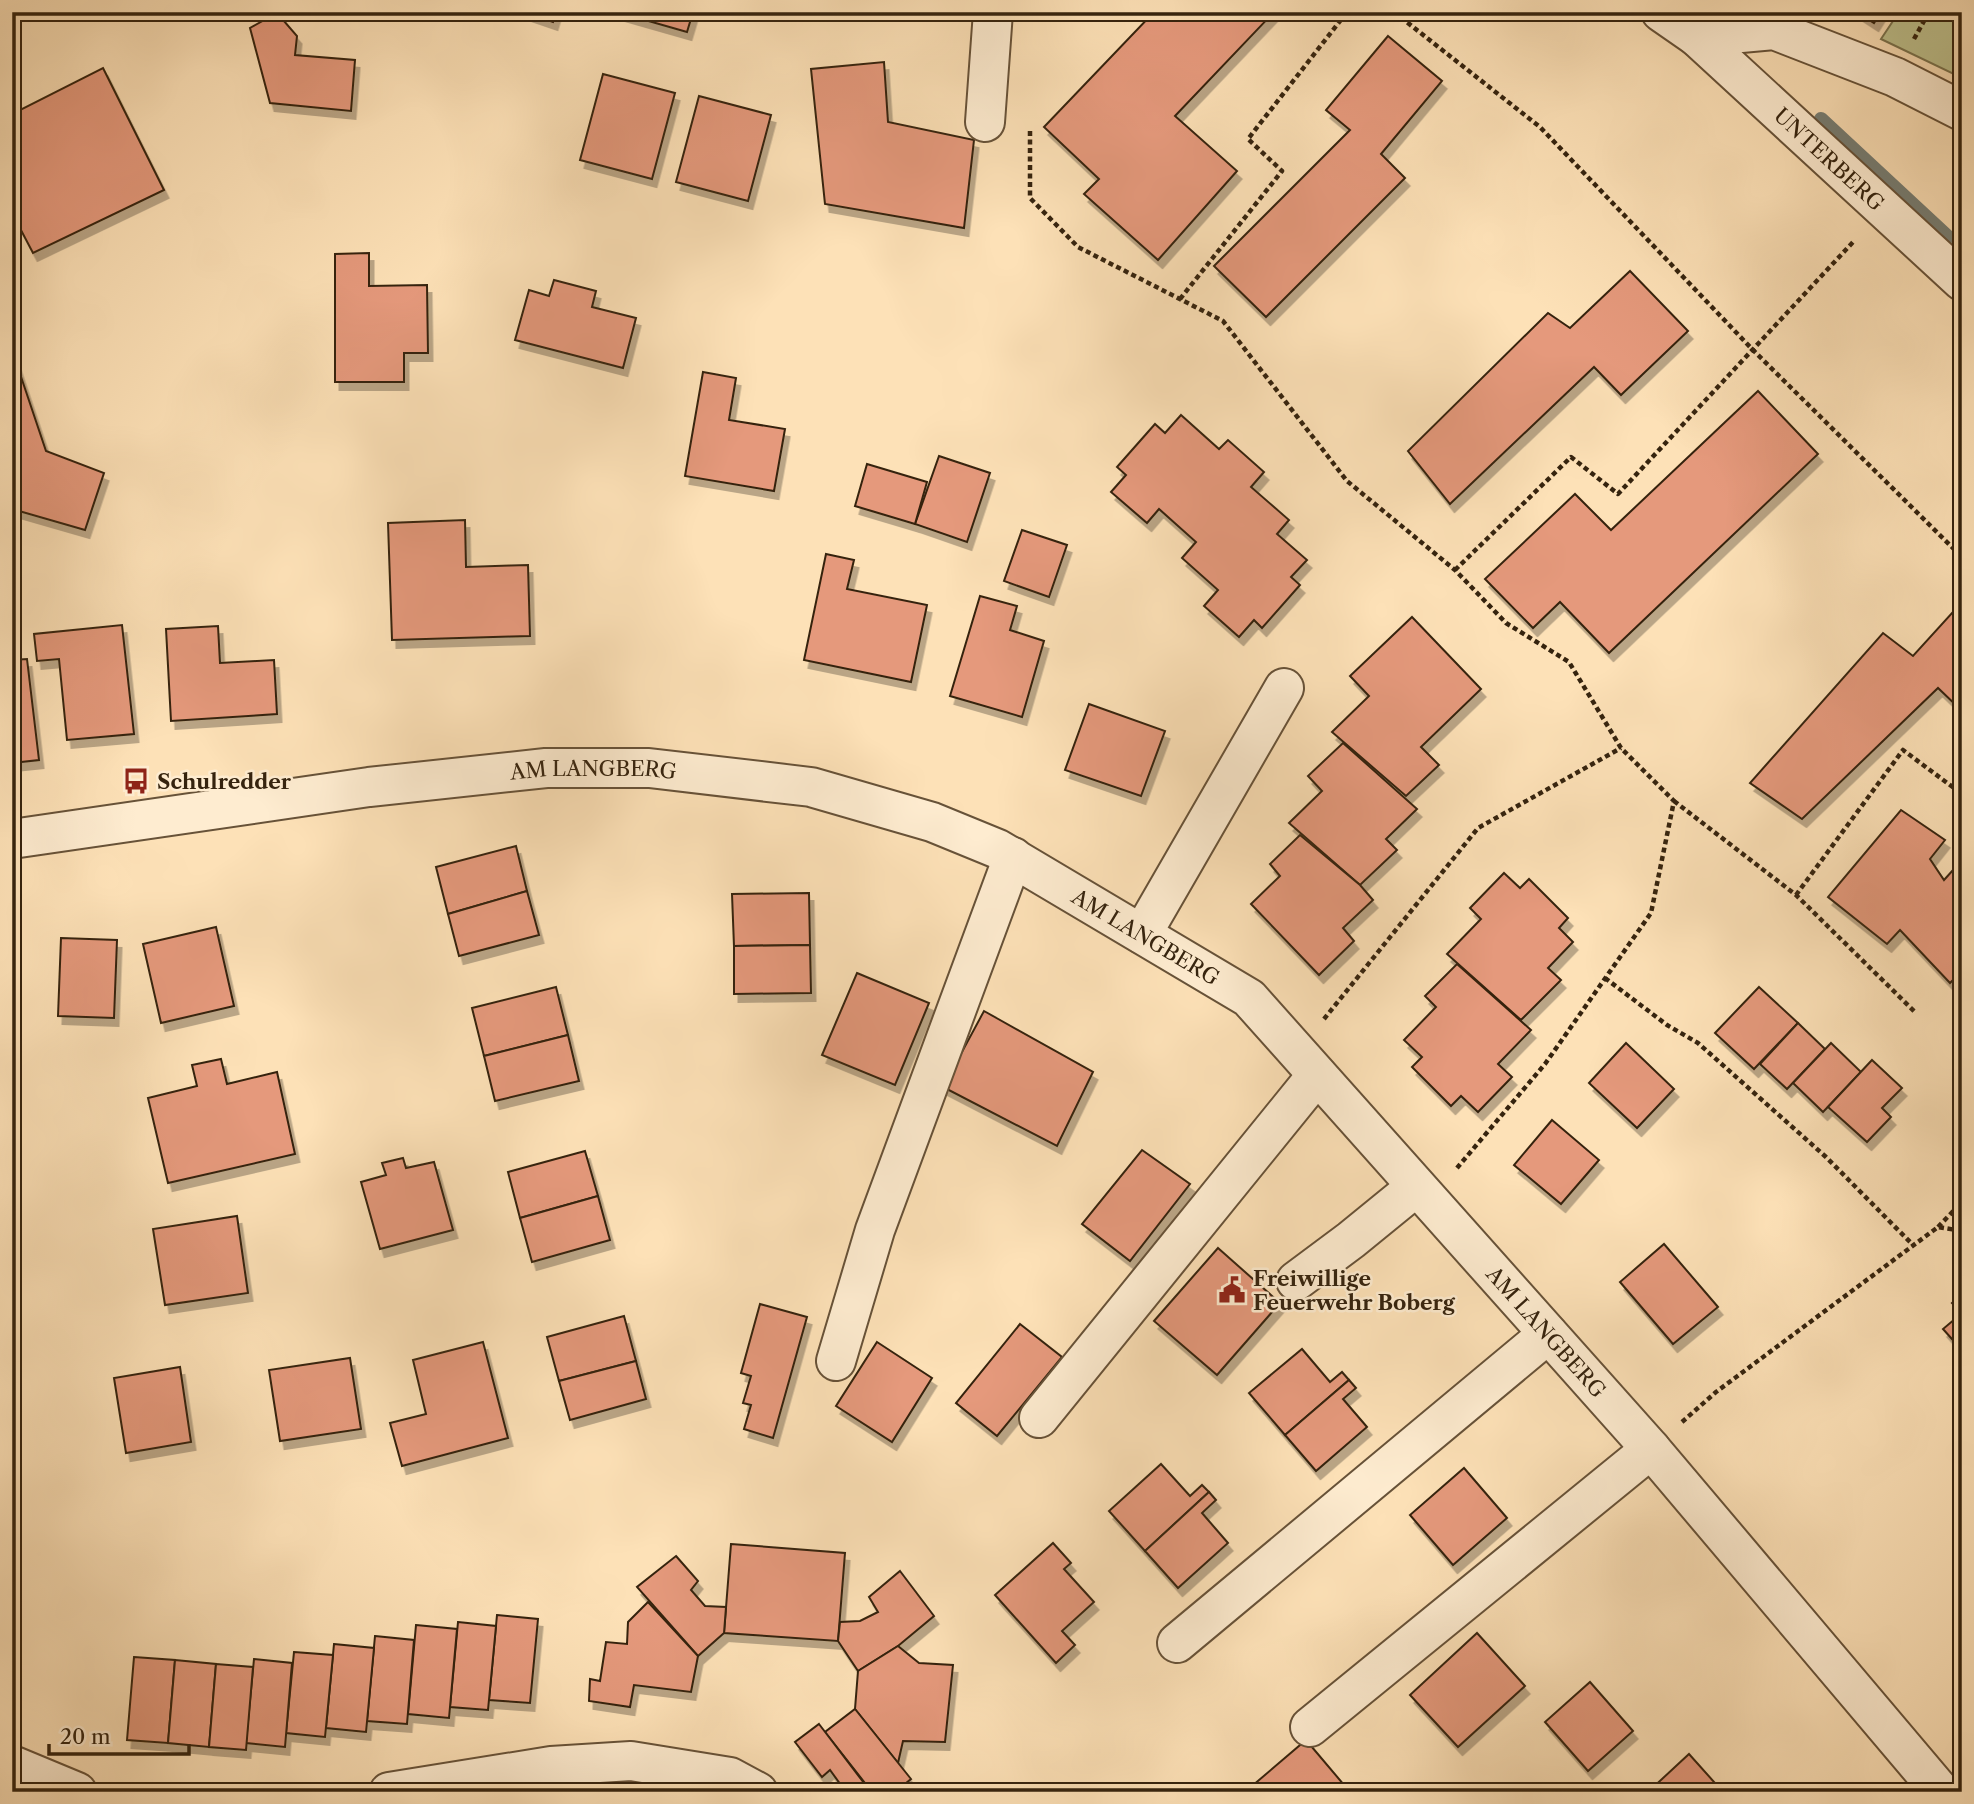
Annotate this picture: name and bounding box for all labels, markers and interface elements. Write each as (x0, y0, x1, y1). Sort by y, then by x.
street label: UNTERBERG (1769, 102, 1890, 216)
street label: AM LANGBERG (508, 755, 678, 784)
bus stop icon: Schulredder (121, 766, 151, 796)
place label: Schulredder (157, 769, 292, 794)
street label: AM LANGBERG (1067, 883, 1224, 990)
street label: AM LANGBERG (1481, 1260, 1611, 1402)
place label: Freiwillige Feuerwehr Boberg (1253, 1266, 1456, 1315)
public building icon: Freiwillige Feuerwehr Boberg (1217, 1275, 1247, 1305)
scale bar (49, 1713, 189, 1757)
text: 20 m (60, 1724, 111, 1749)

